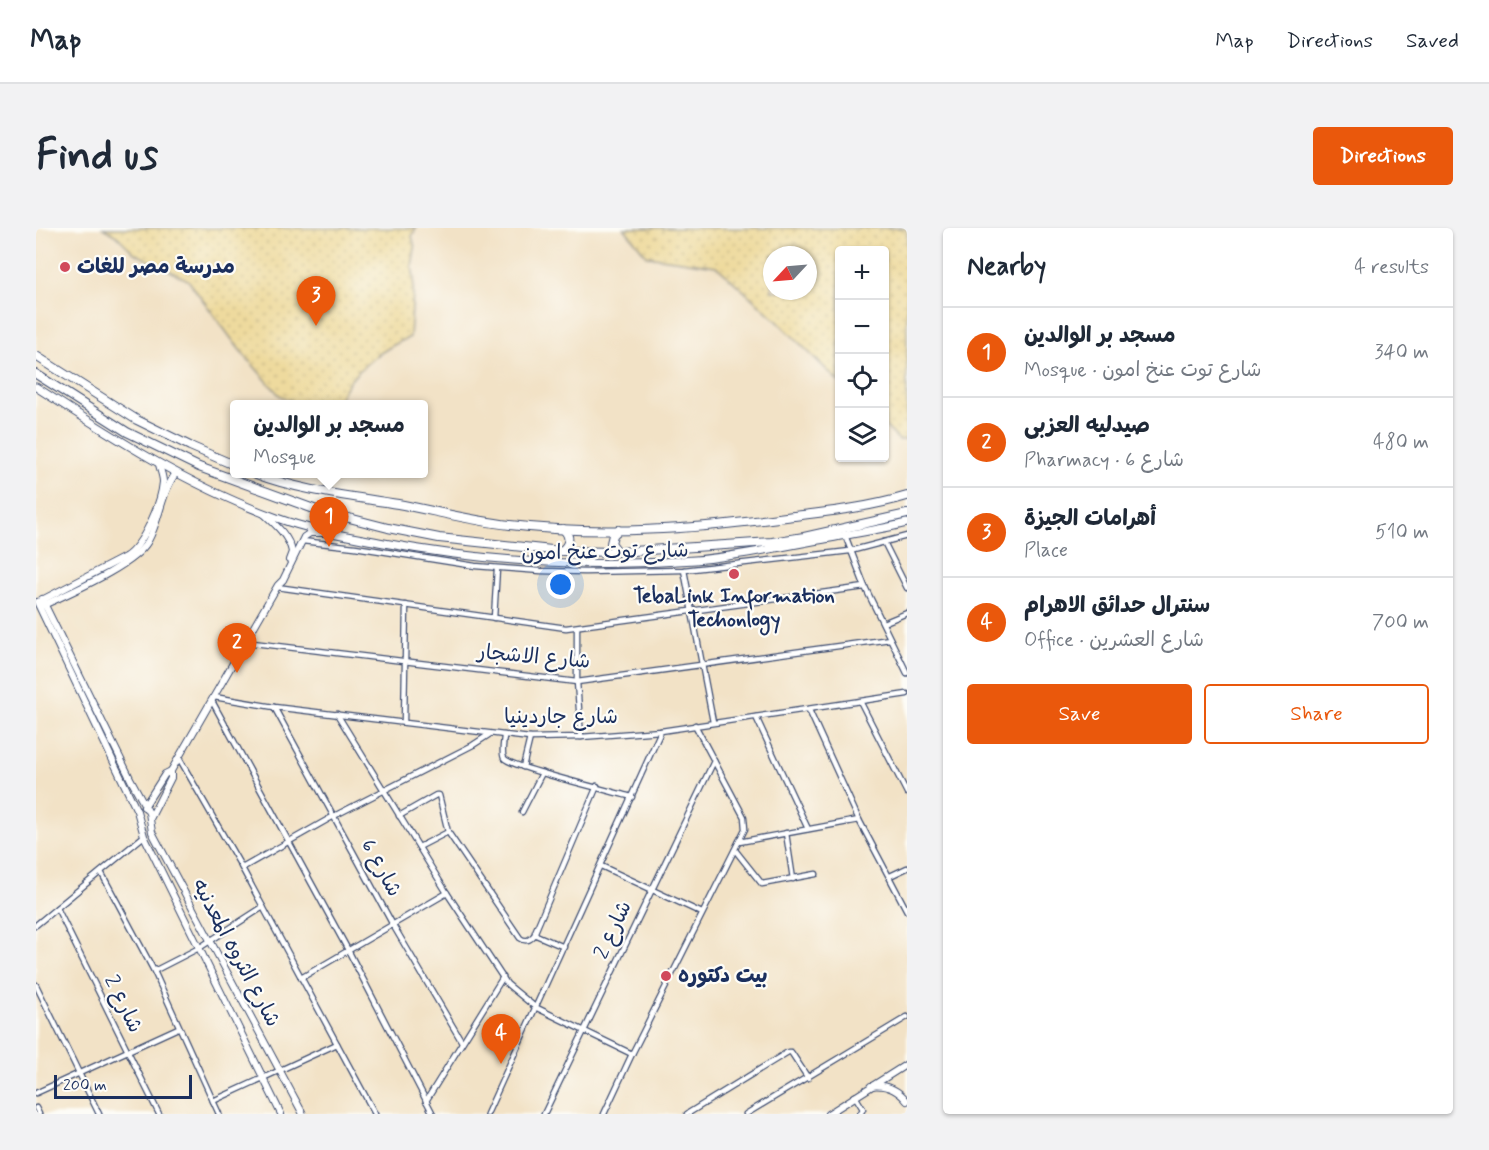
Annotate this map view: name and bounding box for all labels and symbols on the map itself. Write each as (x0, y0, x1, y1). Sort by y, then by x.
north arrow (763, 246, 817, 300)
place label: مدرسة مصر للغات (77, 253, 235, 281)
marker: مدرسة مصر للغات (58, 260, 72, 274)
pin: 3 (296, 276, 336, 326)
pin: 1 (310, 498, 348, 547)
street label: شارع توت عنخ امون (521, 537, 689, 567)
marker: TebaLink Information Techonlogy (727, 567, 741, 581)
your location (546, 570, 575, 599)
place label: TebaLink Information Techonlogy (633, 582, 835, 636)
pin: 2 (218, 624, 256, 673)
street label: شارع الاشجار (475, 638, 591, 676)
street label: شارع جاردينيا (504, 703, 618, 731)
street label: شارع 6 (354, 834, 408, 902)
street label: شارع الثروه المعدنيه (185, 874, 287, 1032)
street label: شارع 2 (587, 896, 639, 964)
place label: بيت دكتوره (678, 962, 768, 990)
marker: بيت دكتوره (659, 969, 673, 983)
street label: شارع 2 (97, 970, 149, 1038)
pin: 4 (482, 1014, 520, 1064)
scale bar (54, 1072, 192, 1100)

